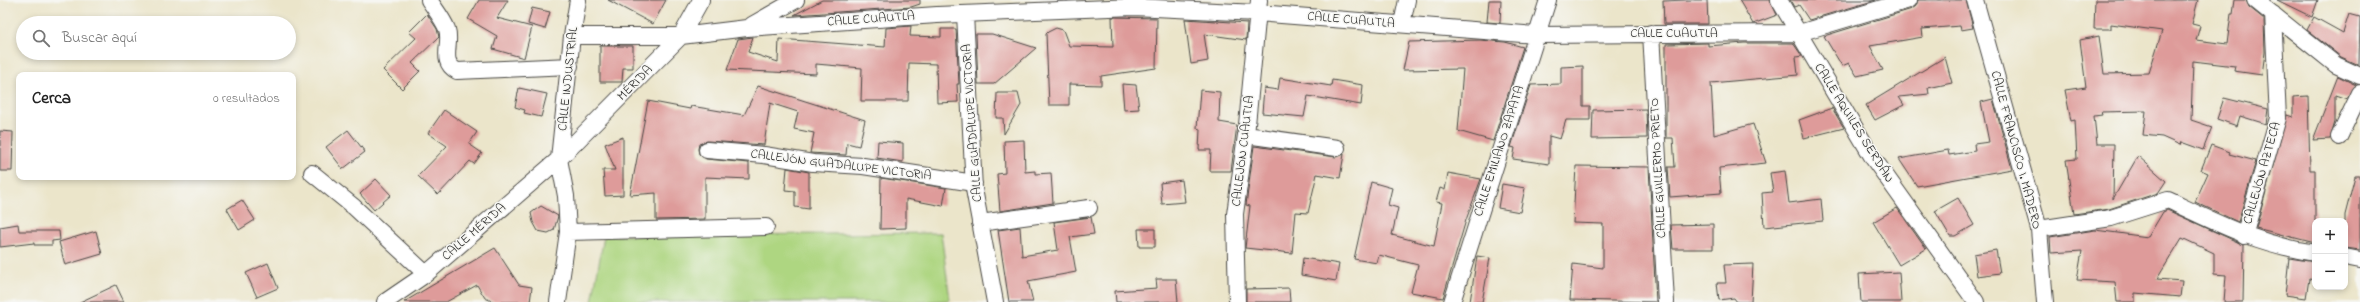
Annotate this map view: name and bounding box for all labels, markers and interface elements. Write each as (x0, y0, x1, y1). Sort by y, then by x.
street label: CALLE CUAUTLA (827, 6, 915, 32)
street label: CALLE CUAUTLA (1306, 7, 1396, 33)
search box (16, 16, 296, 60)
street label: CALLE CUAUTLA (1630, 24, 1718, 43)
street label: CALLE INDUSTRIAL (553, 26, 583, 132)
icon: search (30, 27, 52, 49)
text: Buscar aquí (62, 27, 137, 49)
street label: CALLE GUADALUPE VICTORIA (957, 43, 987, 203)
street label: CALLE AQUILES SERDÁN (1809, 60, 1899, 186)
street label: MÉRIDA (613, 61, 657, 105)
street label: CALLE FRANCISCO I. MADERO (1986, 69, 2046, 231)
street label: CALLE EMILIANO ZAPATA (1469, 83, 1529, 219)
text: Cerca (32, 86, 71, 111)
text: 0 resultados (213, 89, 280, 108)
street label: CALLEJÓN CUAUTLA (1227, 95, 1259, 207)
street label: CALLE GUILLERMO PRIETO (1645, 97, 1671, 239)
street label: CALLEJÓN AZTECA (2238, 120, 2286, 226)
street label: CALLEJÓN GUADALUPE VICTORIA (749, 144, 933, 186)
street label: CALLE MÉRIDA (438, 199, 510, 265)
map controls (2312, 218, 2348, 290)
button: + (2312, 218, 2348, 254)
button: − (2312, 254, 2348, 290)

